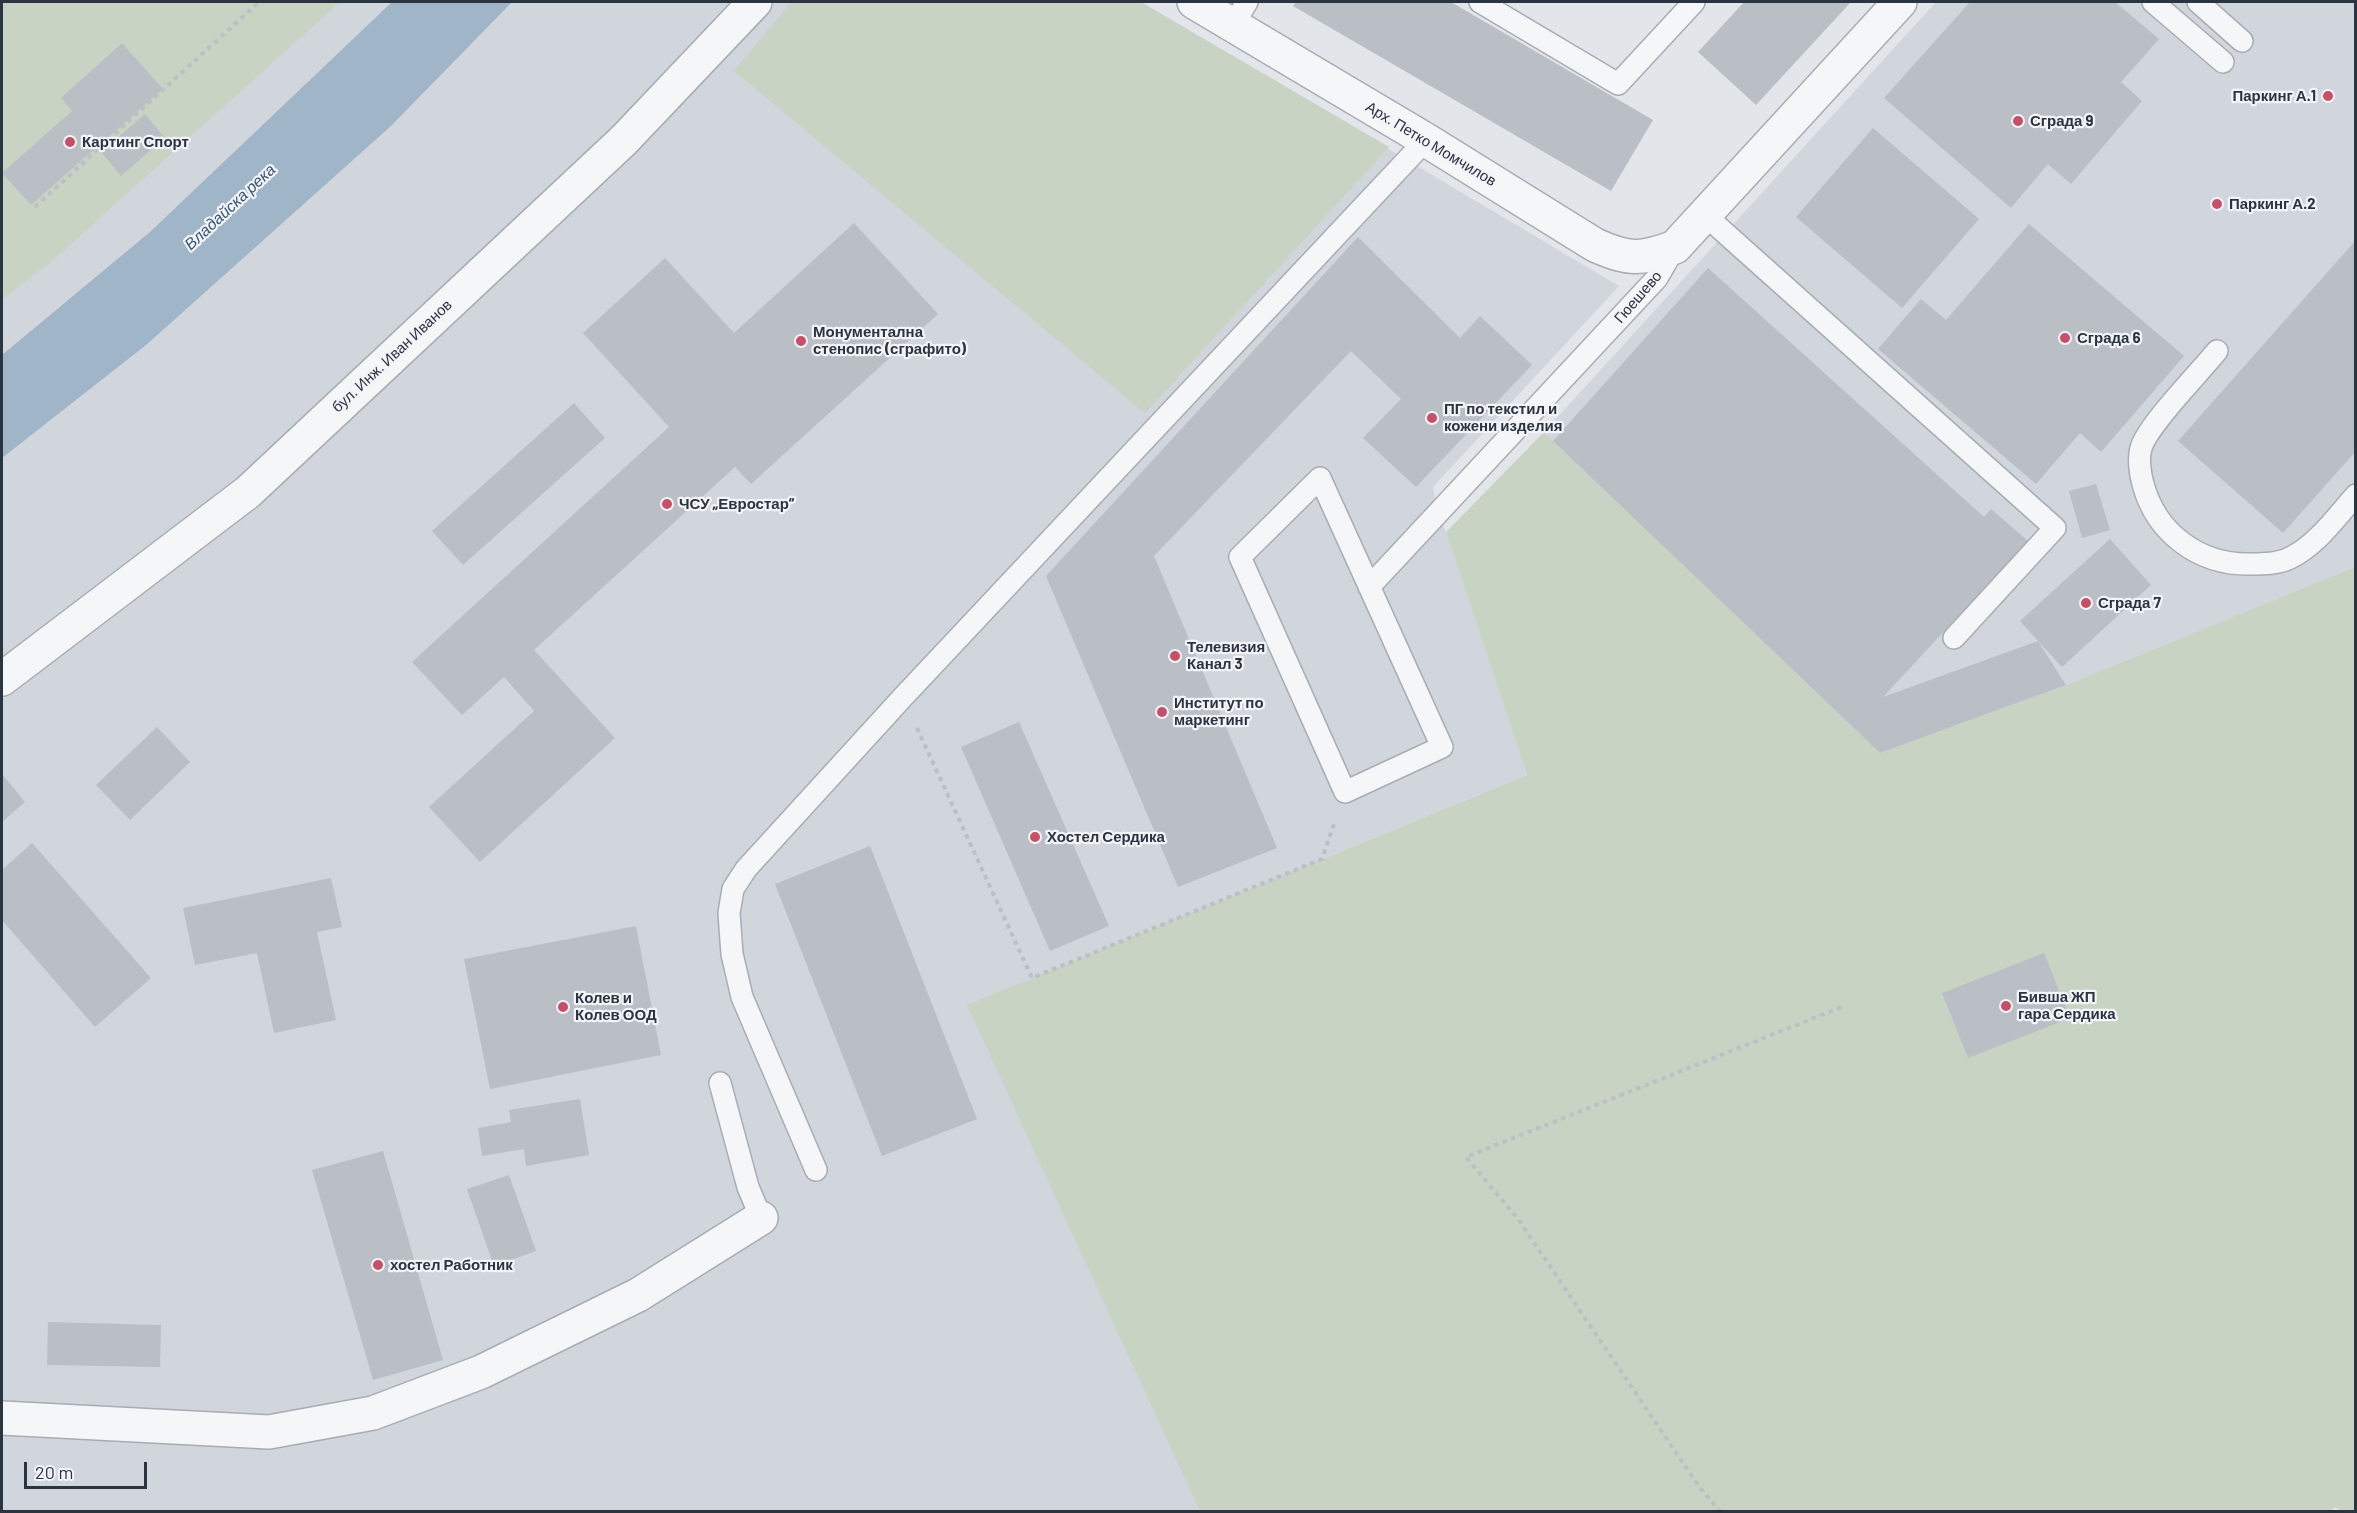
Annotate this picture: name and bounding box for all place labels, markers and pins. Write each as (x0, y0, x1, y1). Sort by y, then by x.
place label: Паркинг А.1 (2232, 87, 2316, 105)
marker: Паркинг А.1 (2321, 89, 2335, 103)
place label: Сграда 9 (2030, 112, 2093, 130)
marker: Сграда 9 (2011, 114, 2025, 128)
place label: Картинг Спорт (82, 133, 189, 151)
marker: Картинг Спорт (63, 135, 77, 149)
place label: Паркинг А.2 (2229, 195, 2316, 213)
marker: Паркинг А.2 (2210, 197, 2224, 211)
place label: Монументална стенопис (сграфито) (813, 323, 966, 358)
place label: Сграда 6 (2077, 329, 2141, 347)
marker: Сграда 6 (2058, 331, 2072, 345)
marker: Монументална стенопис (сграфито) (794, 334, 808, 348)
place label: ПГ по текстил и кожени изделия (1444, 400, 1562, 435)
marker: ПГ по текстил и кожени изделия (1425, 411, 1439, 425)
place label: ЧСУ „Евростар“ (679, 495, 794, 513)
marker: ЧСУ „Евростар“ (660, 497, 674, 511)
place label: Сграда 7 (2098, 594, 2161, 612)
marker: Сграда 7 (2079, 596, 2093, 610)
place label: Телевизия Канал 3 (1187, 638, 1265, 673)
marker: Телевизия Канал 3 (1168, 649, 1182, 663)
place label: Институт по маркетинг (1174, 694, 1264, 729)
marker: Институт по маркетинг (1155, 705, 1169, 719)
place label: Хостел Сердика (1047, 828, 1165, 846)
marker: Хостел Сердика (1028, 830, 1042, 844)
place label: Бивша ЖП гара Сердика (2018, 988, 2116, 1023)
place label: Колев и Колев ООД (575, 989, 657, 1024)
marker: Бивша ЖП гара Сердика (1999, 999, 2013, 1013)
marker: Колев и Колев ООД (556, 1000, 570, 1014)
place label: хостел Работник (390, 1256, 513, 1274)
marker: хостел Работник (371, 1258, 385, 1272)

